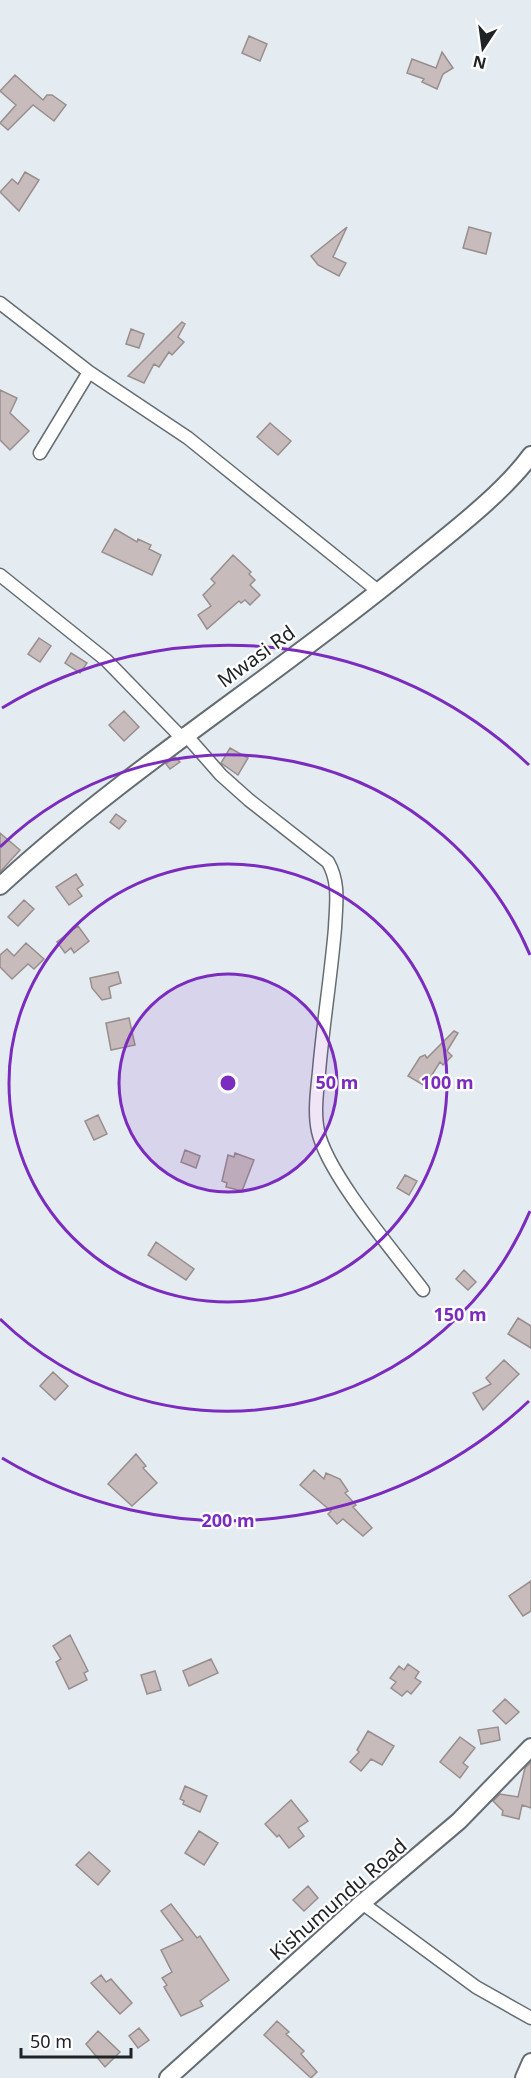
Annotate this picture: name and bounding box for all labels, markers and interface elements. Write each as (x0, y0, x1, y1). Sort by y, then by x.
north arrow (453, 18, 513, 78)
text: N (471, 50, 488, 75)
street label: Mwasi Rd (212, 619, 300, 693)
text: 50 m (316, 1070, 358, 1094)
text: 100 m (420, 1070, 474, 1094)
centre of rings (218, 1073, 238, 1093)
text: 150 m (433, 1302, 487, 1326)
text: 200 m (201, 1508, 255, 1532)
street label: Kishumundu Road (264, 1832, 412, 1966)
scale bar (21, 2021, 130, 2059)
text: 50 m (30, 2029, 72, 2053)

